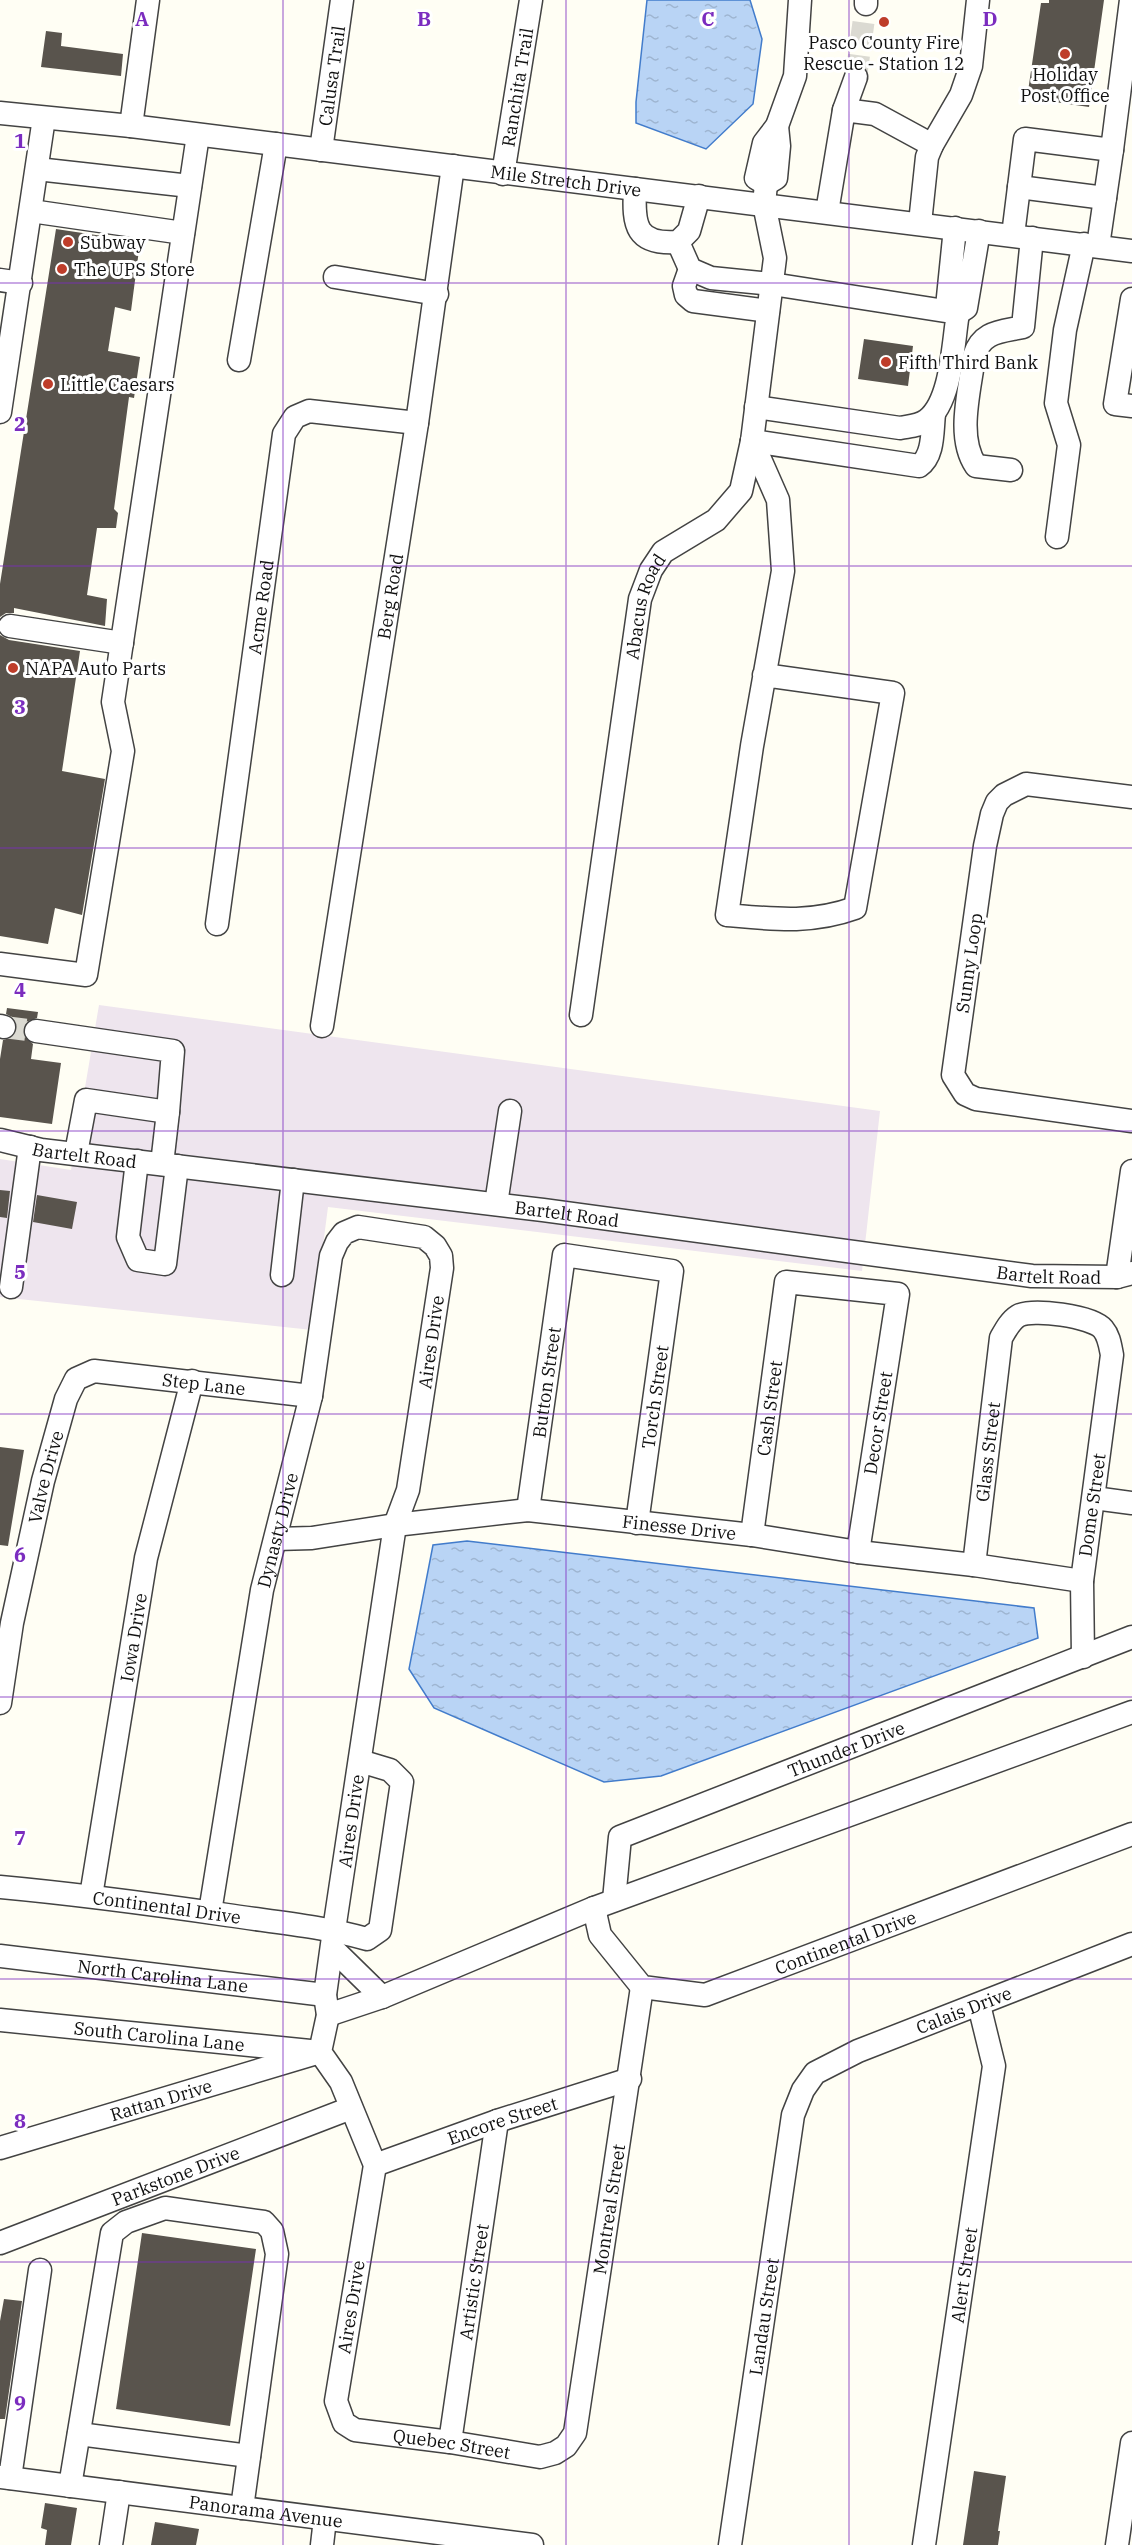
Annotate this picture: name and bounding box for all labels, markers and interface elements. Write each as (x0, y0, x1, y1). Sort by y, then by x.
text: A (135, 5, 149, 32)
text: B (417, 5, 431, 32)
text: C (701, 5, 715, 32)
text: D (982, 5, 998, 32)
marker: Pasco County Fire Rescue - Station 12 (877, 15, 891, 29)
street label: Calusa Trail (313, 24, 350, 127)
street label: Ranchita Trail (496, 26, 538, 148)
place label: Pasco County Fire Rescue - Station 12 (803, 31, 965, 75)
marker: Holiday Post Office (1058, 47, 1072, 61)
place label: Holiday Post Office (1020, 63, 1110, 107)
text: 1 (14, 127, 26, 154)
street label: Mile Stretch Drive (489, 160, 643, 201)
place label: Subway (80, 231, 146, 254)
marker: Subway (61, 235, 75, 249)
place label: The UPS Store (74, 258, 195, 281)
marker: The UPS Store (55, 262, 69, 276)
place label: Fifth Third Bank (898, 351, 1039, 374)
marker: Fifth Third Bank (879, 355, 893, 369)
place label: Little Caesars (60, 373, 174, 396)
marker: Little Caesars (41, 377, 55, 391)
text: 2 (14, 410, 26, 437)
street label: Abacus Road (620, 549, 670, 661)
street label: Berg Road (372, 552, 408, 641)
street label: Acme Road (242, 558, 278, 656)
place label: NAPA Auto Parts (25, 657, 166, 680)
marker: NAPA Auto Parts (6, 661, 20, 675)
text: 3 (14, 693, 26, 720)
street label: Sunny Loop (951, 912, 987, 1014)
text: 4 (14, 976, 26, 1003)
street label: Bartelt Road (30, 1137, 138, 1173)
street label: Bartelt Road (514, 1195, 621, 1232)
text: 5 (14, 1258, 26, 1285)
street label: Bartelt Road (995, 1260, 1101, 1288)
street label: Aires Drive (413, 1294, 449, 1390)
street label: Button Street (527, 1325, 565, 1439)
street label: Torch Street (636, 1344, 674, 1450)
street label: Cash Street (751, 1359, 787, 1457)
street label: Step Lane (161, 1367, 247, 1400)
street label: Decor Street (858, 1370, 898, 1476)
street label: Glass Street (970, 1401, 1005, 1503)
street label: Valve Drive (23, 1428, 68, 1525)
street label: Dome Street (1073, 1452, 1111, 1558)
street label: Dynasty Drive (252, 1470, 303, 1590)
street label: Finesse Drive (621, 1509, 737, 1545)
text: 6 (14, 1541, 26, 1568)
street label: Iowa Drive (115, 1591, 152, 1683)
street label: Thunder Drive (784, 1715, 908, 1782)
street label: Aires Drive (333, 1773, 369, 1869)
text: 7 (14, 1824, 26, 1851)
street label: Continental Drive (91, 1886, 242, 1928)
street label: Continental Drive (772, 1905, 919, 1979)
street label: North Carolina Lane (76, 1954, 249, 1997)
street label: Calais Drive (913, 1981, 1015, 2039)
street label: South Carolina Lane (73, 2016, 246, 2056)
street label: Rattan Drive (107, 2074, 215, 2126)
street label: Encore Street (444, 2091, 560, 2149)
text: 8 (14, 2107, 26, 2134)
street label: Parkstone Drive (108, 2140, 243, 2211)
street label: Montreal Street (587, 2142, 630, 2276)
street label: Artistic Street (454, 2222, 493, 2341)
street label: Alert Street (945, 2225, 982, 2324)
street label: Landau Street (744, 2256, 783, 2377)
street label: Aires Drive (332, 2259, 370, 2355)
text: 9 (14, 2389, 26, 2416)
street label: Quebec Street (392, 2423, 512, 2463)
street label: Panorama Avenue (188, 2490, 344, 2532)

